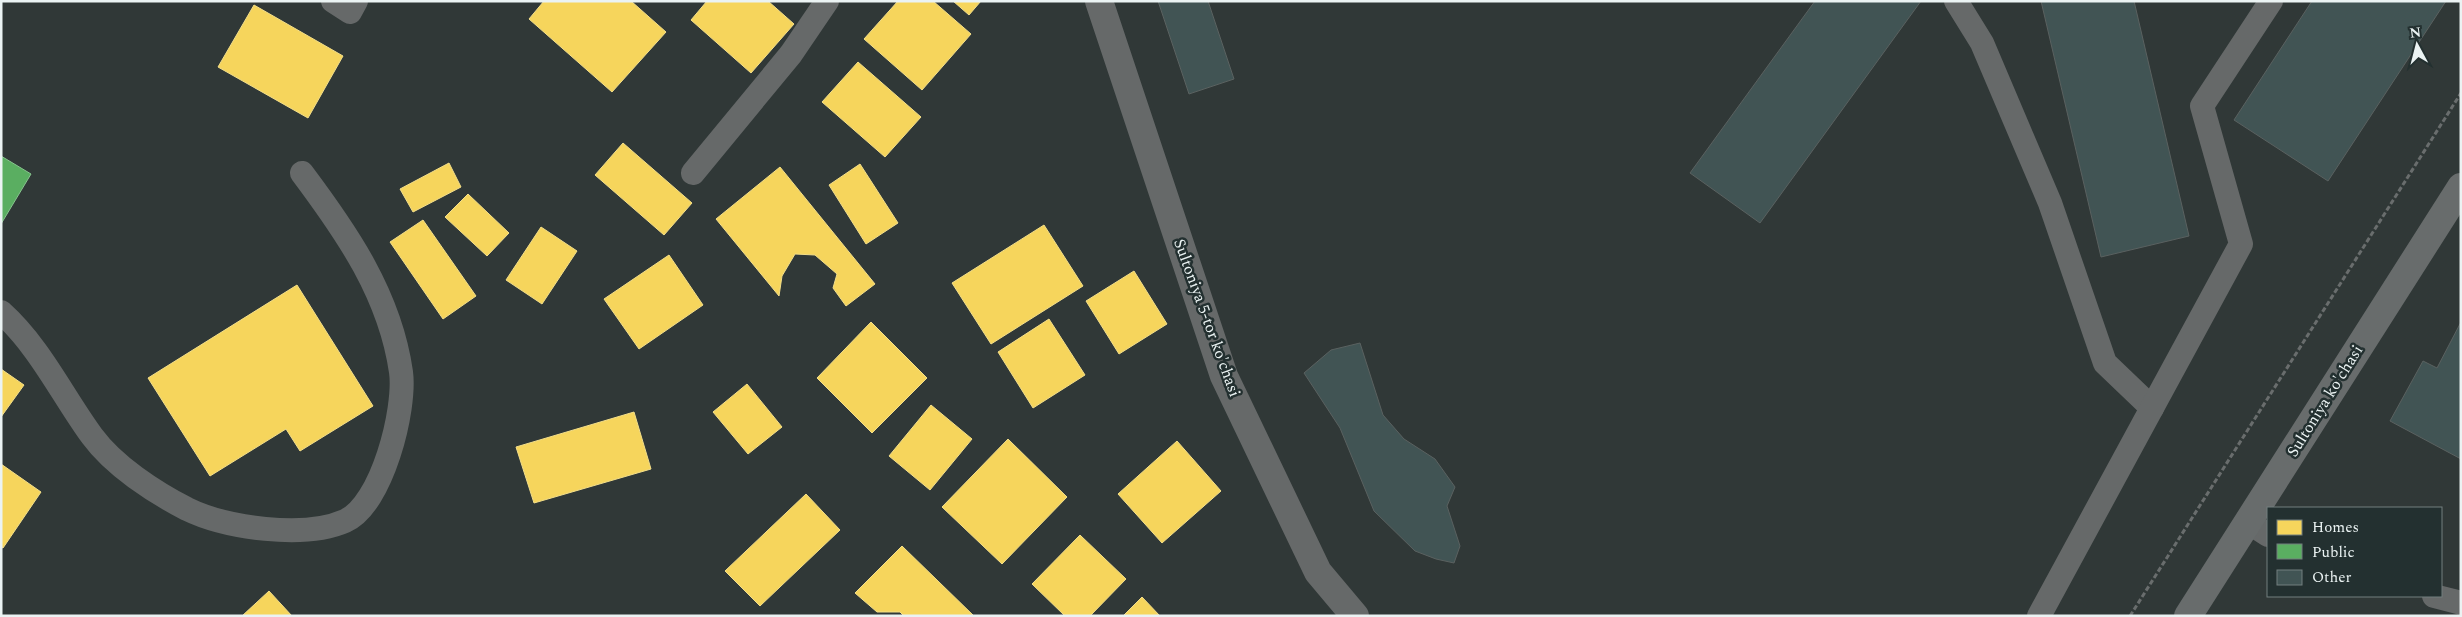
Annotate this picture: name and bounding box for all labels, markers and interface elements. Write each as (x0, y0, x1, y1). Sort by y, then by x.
north arrow (2392, 20, 2442, 70)
text: N (2409, 21, 2422, 44)
street label: Sultoniya 5-tor ko'chasi (1167, 236, 1247, 400)
street label: Sultoniya ko'chasi (2281, 340, 2369, 462)
legend (2267, 507, 2442, 597)
text: Homes (2312, 516, 2359, 539)
text: Public (2312, 541, 2355, 564)
text: Other (2312, 566, 2351, 589)

